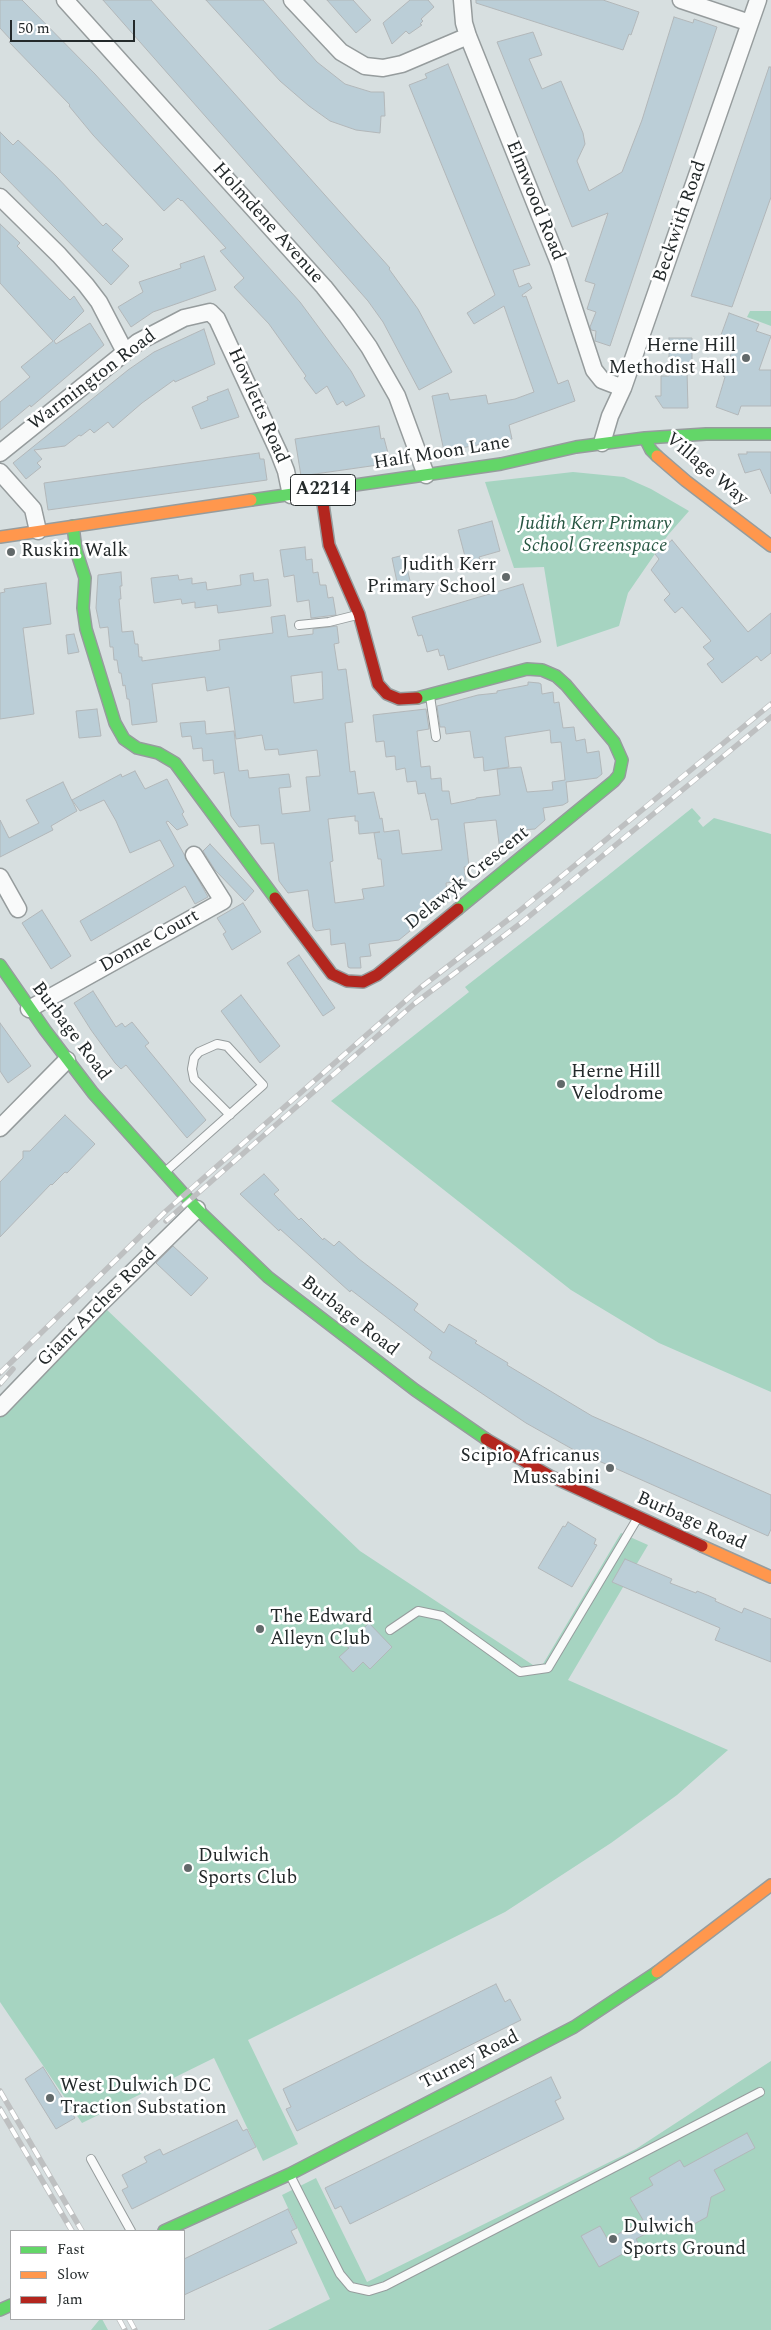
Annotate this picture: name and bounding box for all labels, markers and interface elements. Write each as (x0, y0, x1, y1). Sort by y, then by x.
scale bar (12, 10, 138, 42)
text: 50 m (18, 17, 50, 40)
street label: Elmwood Road (500, 138, 568, 264)
street label: Beckwith Road (650, 158, 712, 286)
street label: Holmdene Avenue (207, 159, 327, 289)
street label: Warmington Road (25, 325, 161, 437)
place label: Herne Hill Methodist Hall (609, 336, 736, 380)
street label: Howletts Road (221, 345, 293, 467)
marker: Herne Hill Methodist Hall (740, 352, 752, 364)
street label: Village Way (660, 429, 752, 511)
street label: Half Moon Lane (372, 432, 512, 476)
road number: A2214 (290, 474, 356, 506)
park label: Judith Kerr Primary School Greenspace (518, 514, 672, 558)
place label: Ruskin Walk (21, 541, 128, 563)
marker: Ruskin Walk (5, 546, 17, 558)
place label: Judith Kerr Primary School (367, 555, 496, 599)
marker: Judith Kerr Primary School (500, 571, 512, 583)
street label: Delawyk Crescent (402, 822, 534, 936)
street label: Donne Court (96, 905, 204, 979)
street label: Burbage Road (26, 978, 114, 1086)
place label: Herne Hill Velodrome (571, 1062, 663, 1106)
marker: Herne Hill Velodrome (555, 1078, 567, 1090)
street label: Giant Arches Road (34, 1244, 162, 1372)
street label: Burbage Road (296, 1272, 402, 1362)
place label: Scipio Africanus Mussabini (461, 1446, 600, 1490)
marker: Scipio Africanus Mussabini (604, 1462, 616, 1474)
street label: Burbage Road (633, 1488, 749, 1556)
place label: The Edward Alleyn Club (270, 1607, 373, 1651)
marker: The Edward Alleyn Club (254, 1623, 266, 1635)
place label: Dulwich Sports Club (198, 1846, 297, 1890)
marker: Dulwich Sports Club (182, 1862, 194, 1874)
street label: Turney Road (417, 2026, 523, 2096)
place label: West Dulwich DC Traction Substation (60, 2076, 227, 2120)
marker: West Dulwich DC Traction Substation (44, 2092, 56, 2104)
place label: Dulwich Sports Ground (623, 2217, 746, 2261)
legend (10, 2230, 185, 2320)
marker: Dulwich Sports Ground (607, 2233, 619, 2245)
text: Fast (57, 2238, 85, 2261)
text: Slow (57, 2263, 89, 2286)
text: Jam (57, 2288, 83, 2311)

